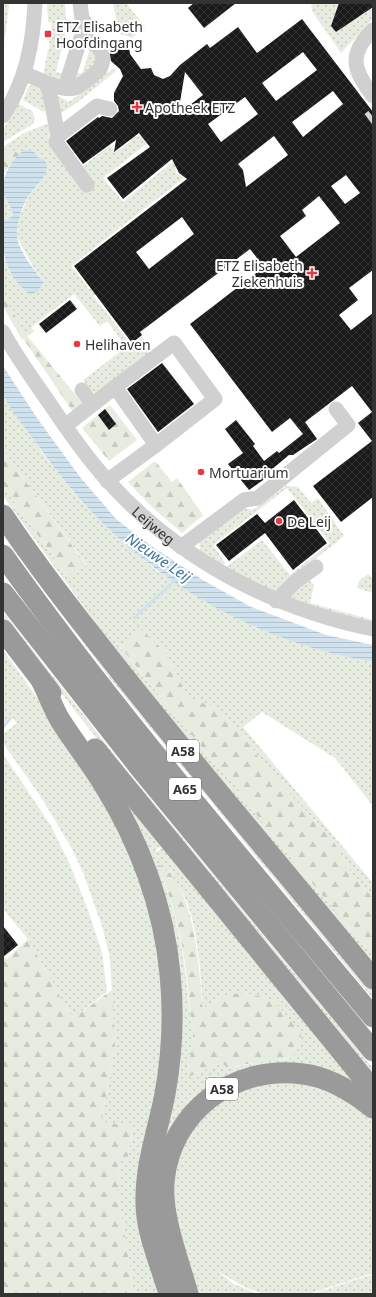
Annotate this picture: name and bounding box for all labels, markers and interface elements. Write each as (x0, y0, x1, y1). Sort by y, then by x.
place label: ETZ Elisabeth Hoofdingang (56, 17, 143, 52)
marker: ETZ Elisabeth Hoofdingang (43, 29, 53, 39)
place label: Apotheek ETZ (145, 98, 235, 117)
marker: Apotheek ETZ (132, 102, 142, 112)
place label: ETZ Elisabeth Ziekenhuis (216, 256, 303, 291)
marker: ETZ Elisabeth Ziekenhuis (306, 267, 318, 279)
place label: Helihaven (85, 335, 151, 354)
marker: Helihaven (72, 339, 82, 349)
place label: Mortuarium (209, 463, 289, 482)
marker: Mortuarium (196, 467, 206, 477)
street label: Leijweg (128, 502, 179, 548)
place label: De Leij (287, 512, 331, 531)
marker: De Leij (274, 516, 284, 526)
water label: Nieuwe Leij (122, 528, 197, 587)
road number: A58 (167, 740, 199, 762)
road number: A65 (169, 778, 201, 800)
road number: A58 (206, 1078, 238, 1100)

